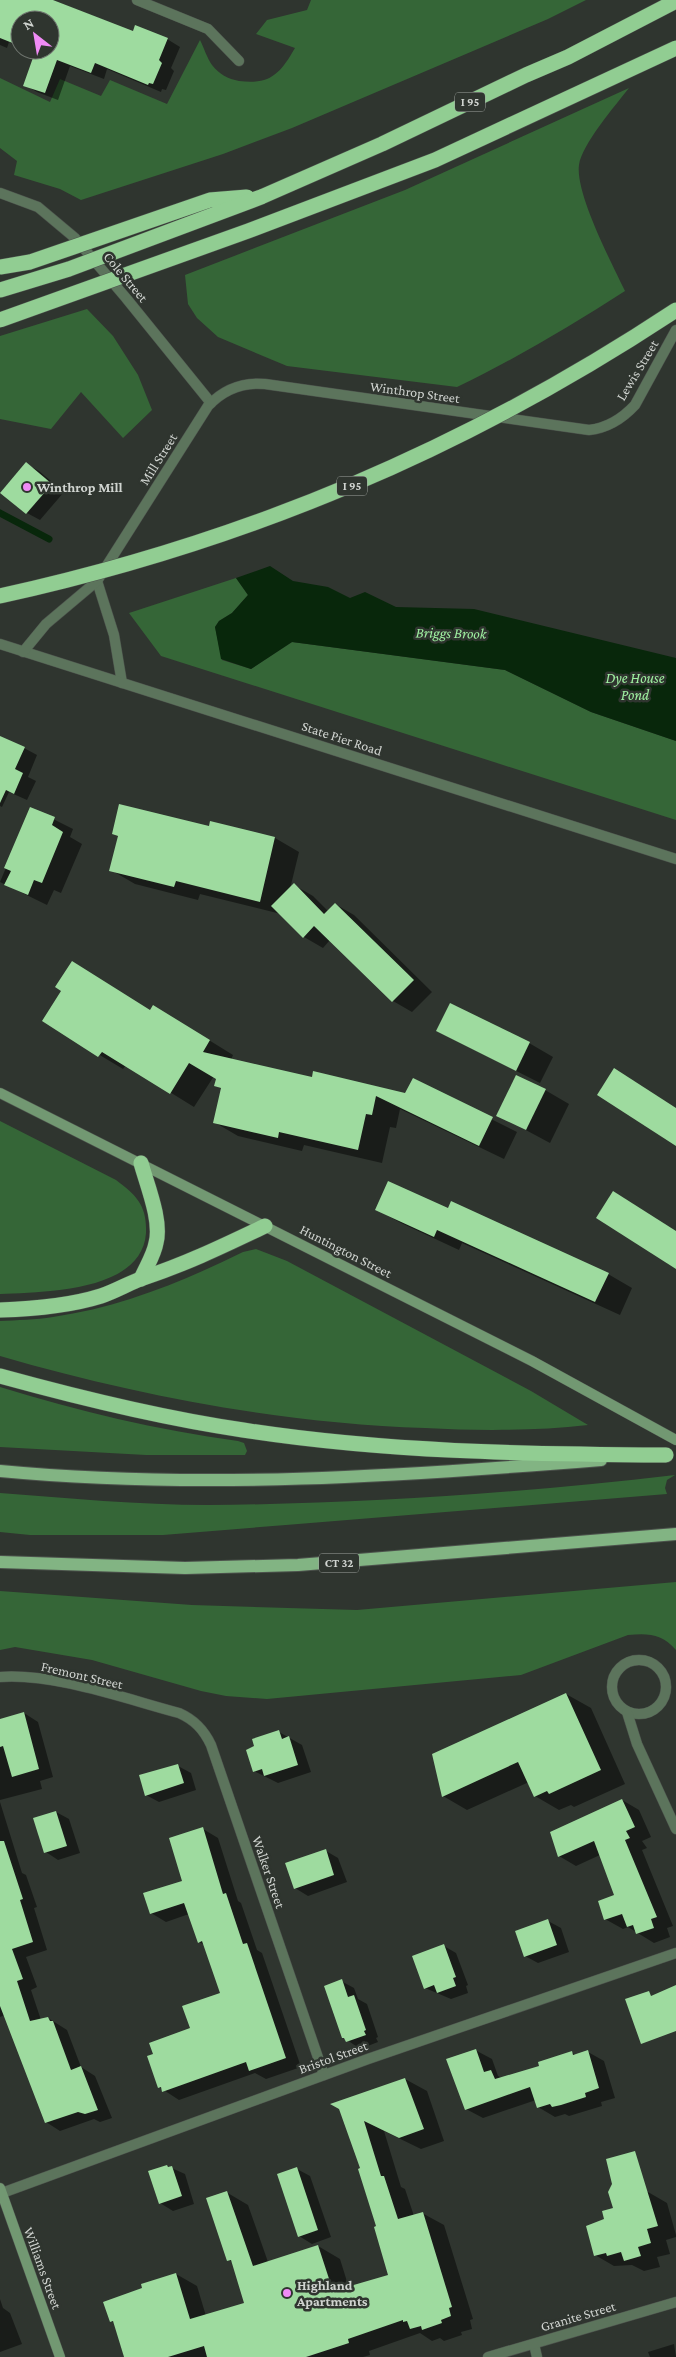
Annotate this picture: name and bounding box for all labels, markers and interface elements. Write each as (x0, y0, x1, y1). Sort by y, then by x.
north arrow (10, 10, 60, 60)
text: N (20, 14, 37, 33)
road number: I 95 (455, 92, 485, 111)
street label: Cole Street (100, 249, 152, 306)
street label: Lewis Street (613, 336, 662, 403)
street label: Winthrop Street (369, 378, 461, 406)
street label: Mill Street (136, 430, 180, 488)
road number: I 95 (337, 476, 367, 496)
place label: Winthrop Mill (36, 479, 123, 495)
marker: Winthrop Mill (21, 481, 33, 493)
water label: Briggs Brook (415, 624, 488, 643)
water label: Dye House Pond (606, 670, 665, 703)
street label: State Pier Road (300, 717, 385, 759)
street label: Huntington Street (297, 1221, 395, 1281)
road number: CT 32 (319, 1554, 359, 1572)
street label: Fremont Street (40, 1658, 125, 1692)
street label: Walker Street (249, 1834, 289, 1911)
street label: Bristol Street (296, 2037, 370, 2077)
street label: Williams Street (21, 2225, 65, 2311)
place label: Highland Apartments (296, 2277, 368, 2309)
marker: Highland Apartments (281, 2287, 293, 2299)
street label: Granite Street (539, 2298, 618, 2334)

